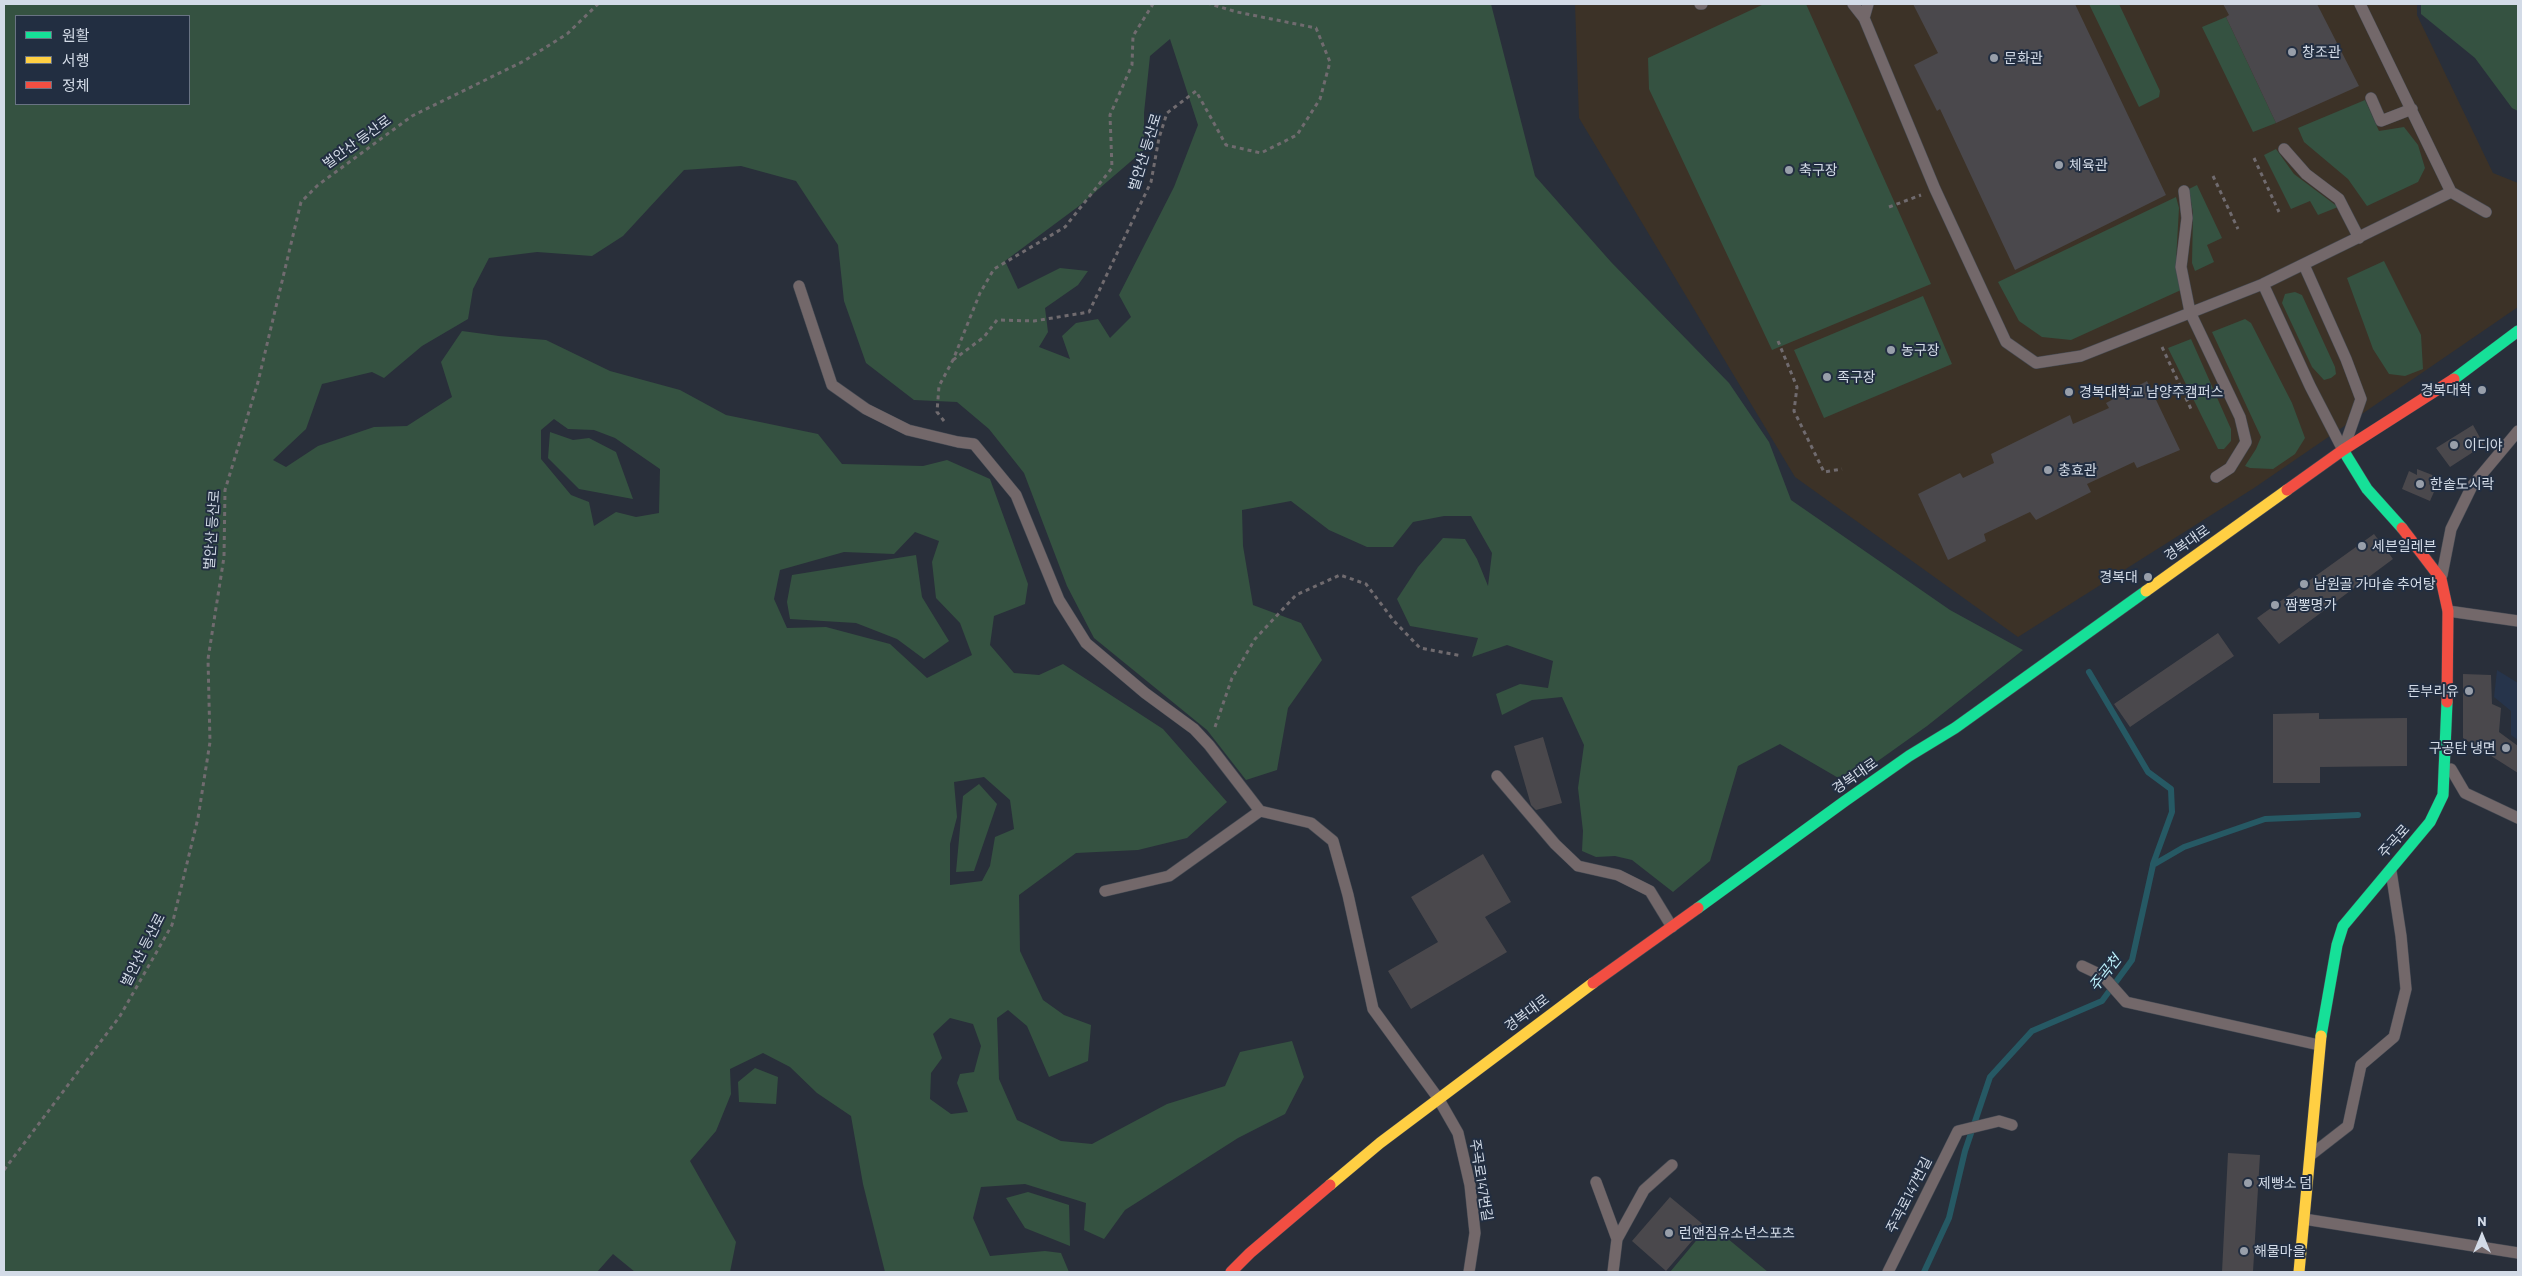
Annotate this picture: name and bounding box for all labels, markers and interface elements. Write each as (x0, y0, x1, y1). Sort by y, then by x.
legend (15, 15, 190, 105)
text: 원활 (62, 26, 90, 44)
place label: 창조관 (2302, 44, 2341, 60)
marker: 창조관 (2286, 46, 2298, 58)
place label: 문화관 (2004, 50, 2043, 66)
text: 서행 (62, 51, 90, 69)
marker: 문화관 (1988, 52, 2000, 64)
text: 정체 (62, 76, 90, 94)
street label: 벌안산 등산로 (1125, 111, 1165, 193)
street label: 벌안산 등산로 (320, 112, 394, 172)
place label: 체육관 (2069, 157, 2108, 173)
marker: 체육관 (2053, 159, 2065, 171)
place label: 축구장 (1799, 162, 1838, 178)
marker: 축구장 (1783, 164, 1795, 176)
place label: 농구장 (1901, 342, 1940, 358)
marker: 농구장 (1885, 344, 1897, 356)
place label: 족구장 (1837, 369, 1876, 385)
marker: 족구장 (1821, 371, 1833, 383)
place label: 경복대학 (2420, 382, 2472, 398)
place label: 경복대학교 남양주캠퍼스 (2079, 384, 2223, 400)
marker: 경복대학 (2476, 384, 2488, 396)
marker: 경복대학교 남양주캠퍼스 (2063, 386, 2075, 398)
place label: 이디야 (2464, 437, 2503, 453)
marker: 이디야 (2448, 439, 2460, 451)
place label: 충효관 (2058, 462, 2097, 478)
marker: 충효관 (2042, 464, 2054, 476)
place label: 한솥도시락 (2430, 476, 2494, 492)
marker: 한솥도시락 (2414, 478, 2426, 490)
street label: 벌안산 등산로 (201, 489, 223, 571)
street label: 경복대로 (2161, 521, 2213, 565)
place label: 세븐일레븐 (2372, 538, 2436, 554)
marker: 세븐일레븐 (2356, 540, 2368, 552)
place label: 경복대 (2099, 569, 2138, 585)
marker: 경복대 (2142, 571, 2154, 583)
place label: 남원골 가마솥 추어탕 (2314, 576, 2436, 592)
marker: 남원골 가마솥 추어탕 (2298, 578, 2310, 590)
place label: 짬뽕명가 (2285, 597, 2337, 613)
marker: 짬뽕명가 (2269, 599, 2281, 611)
place label: 돈부리유 (2407, 683, 2459, 699)
marker: 돈부리유 (2463, 685, 2475, 697)
place label: 구공탄 냉면 (2429, 740, 2496, 756)
marker: 구공탄 냉면 (2500, 742, 2512, 754)
street label: 경복대로 (1829, 754, 1881, 798)
street label: 주곡로 (2375, 821, 2413, 861)
street label: 벌안산 등산로 (117, 911, 169, 989)
water label: 주곡천 (2085, 951, 2125, 995)
street label: 경복대로 (1501, 991, 1553, 1035)
street label: 주곡로147번길 (1466, 1138, 1496, 1222)
street label: 주곡로147번길 (1883, 1154, 1935, 1236)
place label: 제빵소 덤 (2258, 1175, 2312, 1191)
marker: 제빵소 덤 (2242, 1177, 2254, 1189)
north arrow (2457, 1211, 2507, 1261)
text: N (2477, 1212, 2487, 1229)
place label: 런앤짐유소년스포츠 (1679, 1225, 1795, 1241)
marker: 런앤짐유소년스포츠 (1663, 1227, 1675, 1239)
place label: 해물마을 (2254, 1243, 2306, 1259)
marker: 해물마을 (2238, 1245, 2250, 1257)

